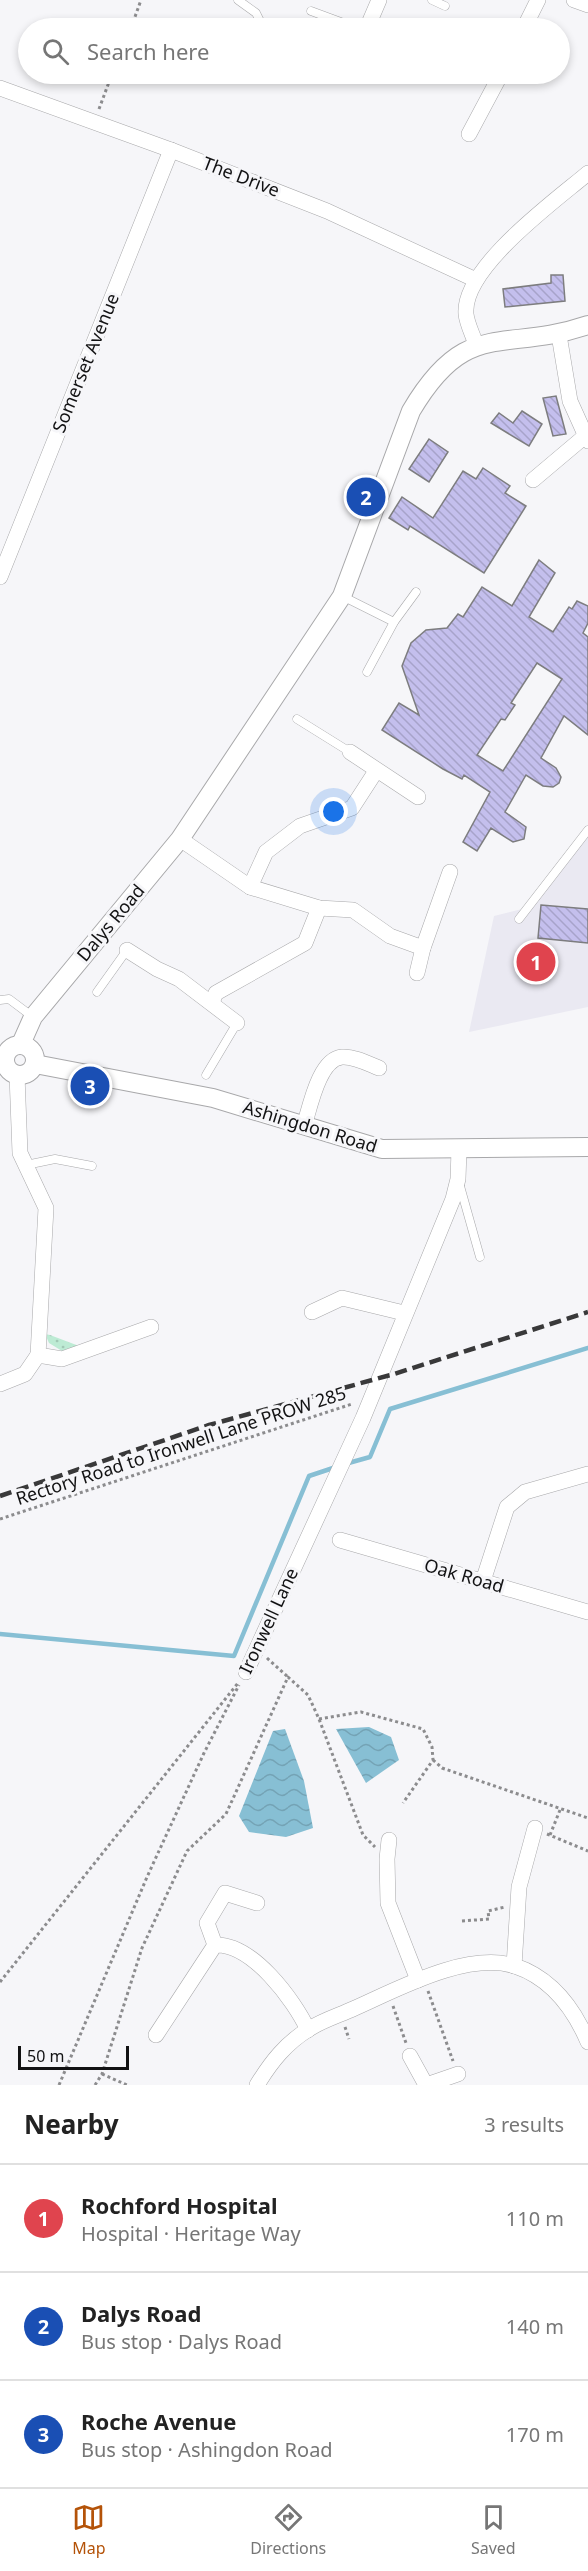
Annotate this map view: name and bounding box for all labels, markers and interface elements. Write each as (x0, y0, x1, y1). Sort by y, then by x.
search box (18, 18, 570, 84)
icon: search (39, 35, 72, 68)
text: Search here (87, 36, 209, 66)
street label: The Drive (199, 150, 283, 202)
street label: Somerset Avenue (46, 289, 124, 436)
pin: 2 (346, 474, 386, 520)
your location (319, 797, 348, 826)
street label: Dalys Road (71, 879, 150, 966)
pin: 1 (516, 940, 556, 984)
pin: 3 (70, 1064, 110, 1108)
street label: Ashingdon Road (240, 1094, 380, 1158)
street label: Rectory Road to Ironwell Lane PROW 285 (13, 1380, 349, 1510)
street label: Oak Road (422, 1552, 507, 1598)
street label: Ironwell Lane (233, 1564, 303, 1677)
scale bar (18, 2043, 129, 2070)
text: 50 m (27, 2045, 64, 2067)
text: Nearby (24, 2106, 119, 2142)
text: 3 results (484, 2111, 564, 2138)
text: Rochford Hospital (81, 2190, 278, 2220)
text: 1 (38, 2205, 49, 2232)
text: 110 m (506, 2205, 564, 2232)
text: Hospital · Heritage Way (81, 2220, 301, 2247)
text: Dalys Road (81, 2298, 201, 2328)
text: 2 (38, 2313, 49, 2340)
text: 140 m (506, 2313, 564, 2340)
text: Bus stop · Dalys Road (81, 2328, 282, 2355)
text: Roche Avenue (81, 2406, 236, 2436)
text: 3 (38, 2421, 49, 2448)
text: 170 m (506, 2421, 564, 2448)
text: Bus stop · Ashingdon Road (81, 2436, 333, 2463)
tab: Map (72, 2501, 106, 2559)
tab: Directions (250, 2501, 326, 2559)
tab: Saved (471, 2501, 516, 2559)

